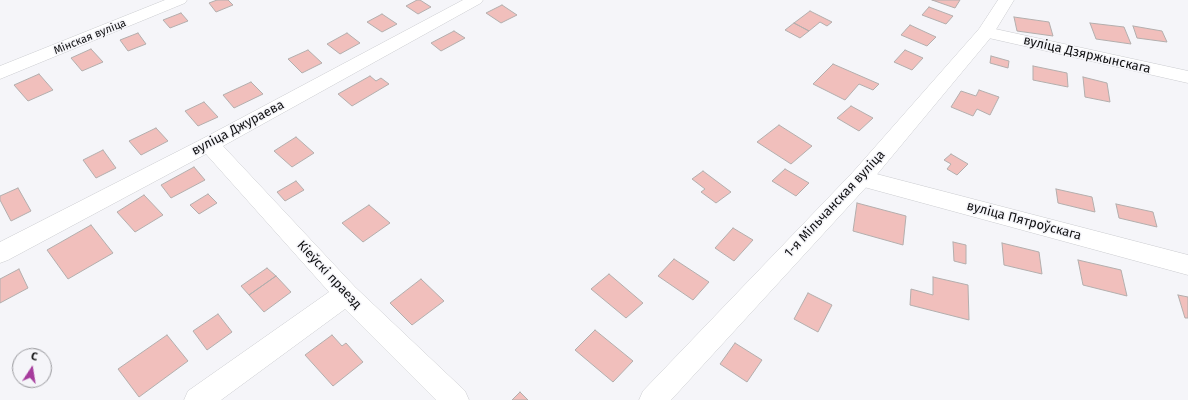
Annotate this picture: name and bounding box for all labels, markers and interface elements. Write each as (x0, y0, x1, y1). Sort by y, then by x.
street label: Мінская вуліца (52, 16, 128, 58)
street label: вуліца Дзяржынскага (1022, 33, 1152, 77)
street label: вуліца Джураева (189, 97, 287, 159)
street label: 1-я Мільчанская вуліца (781, 147, 889, 261)
street label: вуліца Пятроўскага (965, 198, 1083, 244)
street label: Кіеўскі праезд (293, 238, 365, 312)
north arrow (12, 348, 52, 388)
text: С (30, 350, 39, 364)

